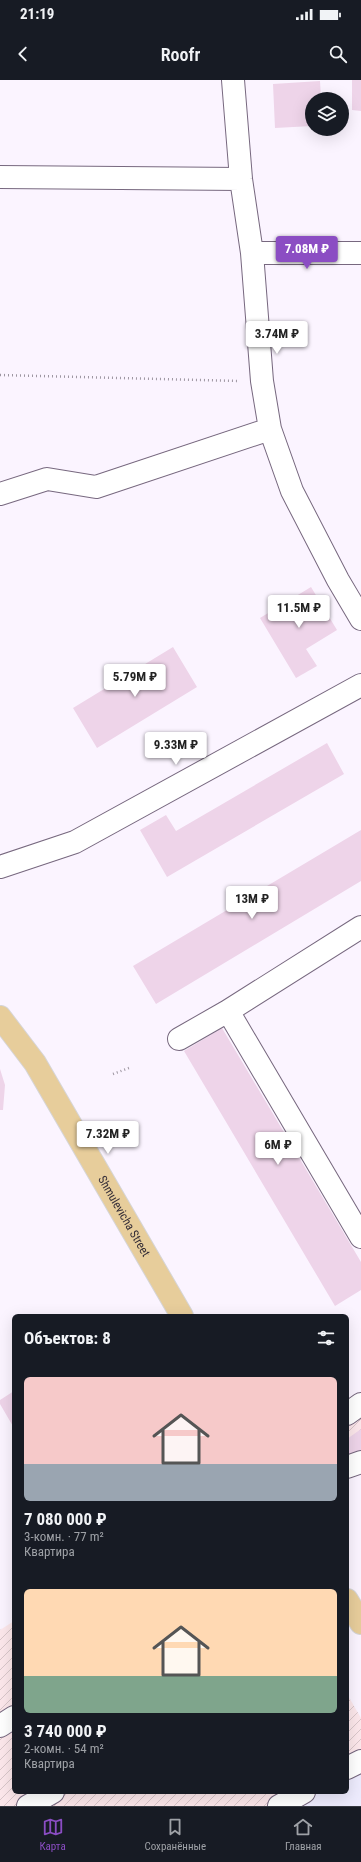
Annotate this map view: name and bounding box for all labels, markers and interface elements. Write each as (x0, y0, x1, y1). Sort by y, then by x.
text: 21:19 (20, 5, 54, 23)
icon: back (12, 43, 34, 65)
icon: search (327, 43, 349, 65)
text: Roofr (161, 44, 200, 65)
map controls (305, 92, 349, 136)
button: layers (305, 92, 349, 136)
pin: 7.08M ₽ (270, 236, 344, 270)
text: 7.08M ₽ (285, 241, 329, 256)
pin: 3.74M ₽ (240, 321, 314, 355)
text: 3.74M ₽ (255, 326, 299, 341)
pin: 11.5M ₽ (262, 595, 336, 629)
text: 11.5M ₽ (277, 600, 321, 615)
pin: 5.79M ₽ (98, 664, 172, 698)
text: 5.79M ₽ (113, 669, 157, 684)
pin: 9.33M ₽ (139, 732, 213, 766)
text: 9.33M ₽ (154, 737, 198, 752)
pin: 13M ₽ (224, 886, 280, 920)
text: 13M ₽ (235, 891, 269, 906)
pin: 7.32M ₽ (71, 1121, 145, 1155)
text: 7.32M ₽ (86, 1126, 130, 1141)
pin: 6M ₽ (254, 1132, 302, 1166)
text: 6M ₽ (264, 1137, 292, 1152)
street label: Shmulevicha Street (95, 1173, 153, 1260)
icon: filters (315, 1327, 337, 1349)
text: Объектов: 8 (24, 1328, 111, 1348)
icon: home (145, 1403, 217, 1475)
text: 7 080 000 ₽ (24, 1509, 107, 1529)
text: 3-комн. · 77 m² (24, 1529, 104, 1544)
text: Квартира (24, 1544, 75, 1559)
icon: home (145, 1615, 217, 1687)
text: 3 740 000 ₽ (24, 1721, 107, 1741)
text: 2-комн. · 54 m² (24, 1741, 104, 1756)
text: Квартира (24, 1756, 75, 1771)
tab: Карта (39, 1816, 66, 1853)
tab: Сохранённые (144, 1816, 206, 1853)
tab: Главная (285, 1816, 322, 1853)

